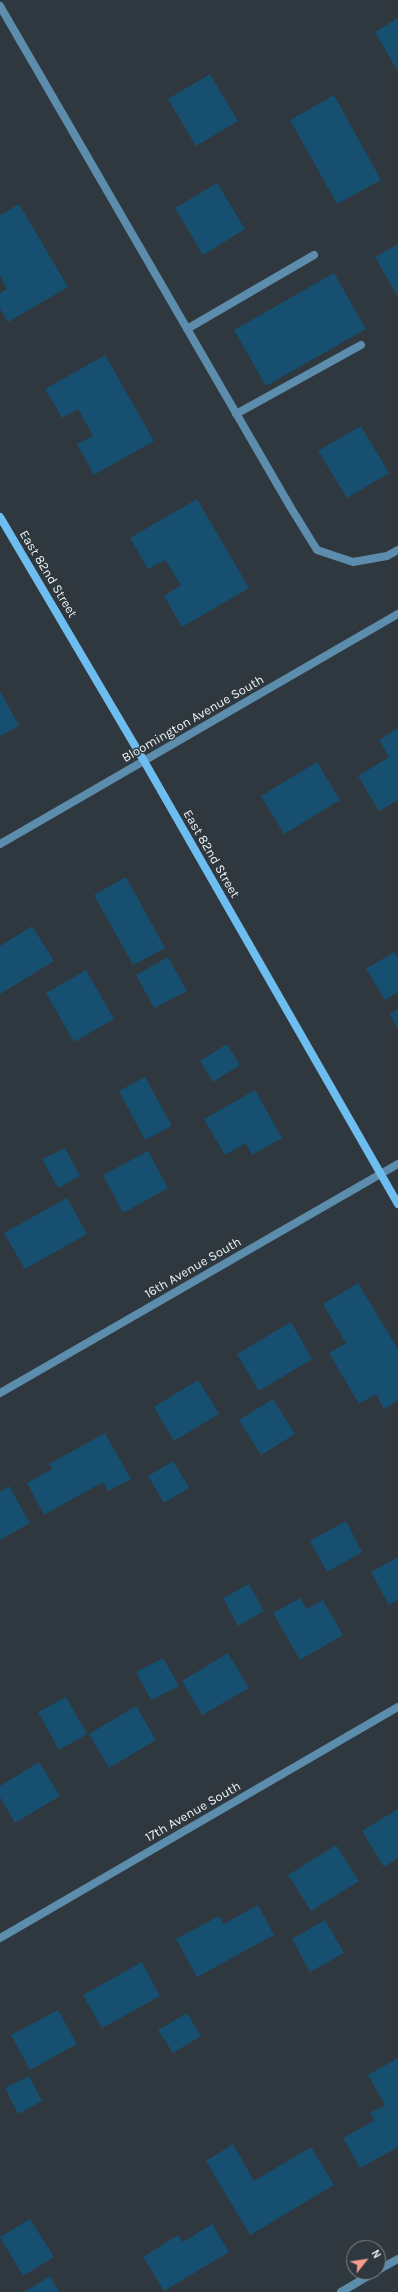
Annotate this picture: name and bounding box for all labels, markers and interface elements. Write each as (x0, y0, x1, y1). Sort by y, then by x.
street label: East 82nd Street (16, 528, 80, 620)
street label: Bloomington Avenue South (119, 672, 267, 766)
street label: East 82nd Street (179, 807, 243, 901)
street label: 16th Avenue South (142, 1234, 244, 1302)
street label: 17th Avenue South (142, 1778, 244, 1846)
north arrow (346, 2240, 386, 2280)
text: N (368, 2248, 384, 2261)

